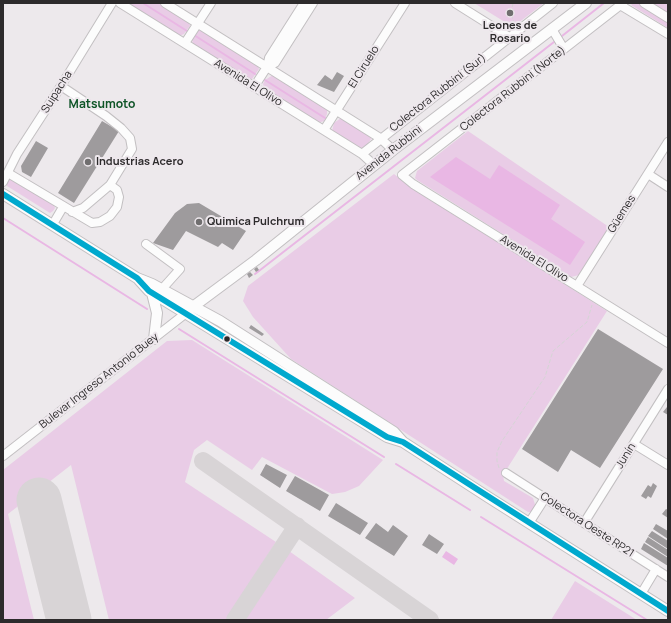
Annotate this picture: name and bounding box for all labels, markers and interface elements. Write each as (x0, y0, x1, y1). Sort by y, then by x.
marker: Leones de Rosario (505, 8, 515, 18)
place label: Leones de Rosario (483, 19, 537, 45)
street label: El Ciruelo (346, 43, 382, 91)
street label: Colectora Rubbini (Norte) (458, 44, 568, 134)
street label: Colectora Rubbini (Sur) (387, 51, 489, 135)
street label: Avenida El Olivo (211, 57, 285, 109)
street label: Suipacha (39, 68, 75, 116)
district label: Matsumoto (69, 98, 135, 112)
street label: Avenida Rubbini (353, 123, 425, 183)
place label: Industrias Acero (96, 155, 183, 169)
marker: Industrias Acero (83, 157, 93, 167)
street label: Güemes (605, 193, 639, 235)
place label: Quimica Pulchrum (207, 215, 304, 229)
marker: Quimica Pulchrum (194, 217, 204, 227)
street label: Avenida El Olivo (497, 233, 571, 285)
street label: Bulevar Ingreso Antonio Buey (37, 330, 161, 432)
unlabelled marker (222, 334, 232, 344)
street label: Junín (613, 441, 639, 471)
street label: Colectora Oeste RP21 (538, 490, 636, 560)

